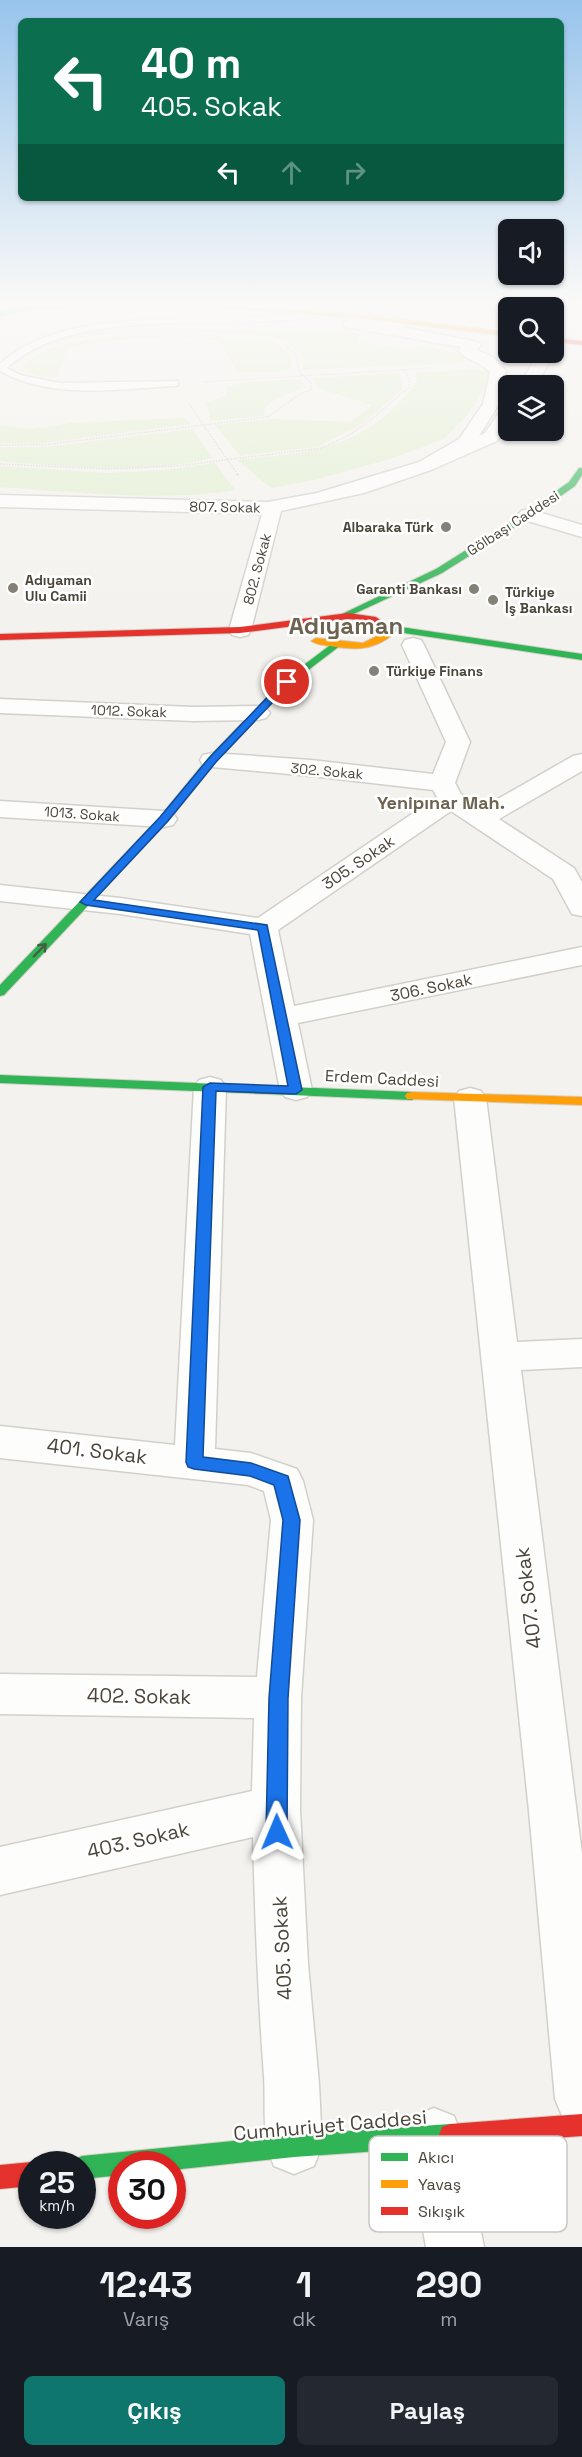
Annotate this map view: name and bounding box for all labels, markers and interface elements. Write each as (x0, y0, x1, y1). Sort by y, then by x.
text: 40 m (141, 37, 241, 90)
icon: left (42, 42, 120, 120)
text: 405. Sokak (141, 89, 282, 124)
icon: left (212, 156, 245, 189)
icon: ahead (275, 156, 308, 189)
icon: right (338, 156, 371, 189)
map controls (498, 219, 564, 441)
button: sound (498, 219, 564, 285)
button: search (498, 297, 564, 363)
button: layers (498, 375, 564, 441)
street label: Gölbaşı Caddesi (463, 486, 563, 560)
street label: 807. Sokak (189, 497, 261, 517)
place label: Albaraka Türk (343, 518, 434, 536)
marker: Albaraka Türk (439, 520, 453, 534)
street label: 802. Sokak (239, 531, 275, 607)
place label: Adıyaman Ulu Camii (25, 571, 92, 605)
place label: Garanti Bankası (356, 580, 462, 598)
marker: Adıyaman Ulu Camii (6, 581, 20, 595)
marker: Garanti Bankası (467, 582, 481, 596)
place label: Türkiye İş Bankası (505, 583, 572, 617)
marker: Türkiye İş Bankası (486, 593, 500, 607)
district label: Adıyaman (289, 610, 403, 641)
pin (261, 656, 312, 707)
place label: Türkiye Finans (386, 662, 483, 680)
marker: Türkiye Finans (367, 664, 381, 678)
icon: arrive (270, 665, 303, 698)
street label: 1012. Sokak (91, 701, 168, 721)
street label: 302. Sokak (290, 759, 364, 783)
district label: Yenipınar Mah. (377, 791, 505, 814)
street label: 1013. Sokak (43, 802, 121, 826)
street label: 305. Sokak (318, 830, 399, 894)
one-way arrow (33, 942, 48, 957)
street label: 306. Sokak (388, 968, 474, 1006)
street label: Erdem Caddesi (324, 1065, 439, 1092)
street label: 401. Sokak (45, 1432, 149, 1470)
street label: 407. Sokak (509, 1546, 547, 1650)
street label: 402. Sokak (87, 1682, 192, 1710)
position arrow (245, 1800, 309, 1864)
street label: 403. Sokak (84, 1816, 192, 1864)
street label: 405. Sokak (266, 1895, 298, 2001)
street label: Cumhuriyet Caddesi (232, 2104, 428, 2146)
legend (369, 2136, 567, 2232)
text: Akıcı (418, 2147, 454, 2168)
speed limit sign: 30 (108, 2151, 186, 2229)
text: 25 (39, 2163, 75, 2202)
text: Yavaş (418, 2174, 461, 2195)
text: km/h (39, 2196, 75, 2215)
text: Sıkışık (418, 2201, 466, 2222)
text: 12:43 (100, 2262, 193, 2308)
text: 1 (296, 2262, 312, 2308)
text: 290 (416, 2262, 482, 2308)
text: Varış (123, 2306, 169, 2332)
text: dk (292, 2306, 316, 2332)
text: m (440, 2306, 458, 2332)
button: Çıkış (24, 2376, 285, 2445)
button: Paylaş (297, 2376, 558, 2445)

